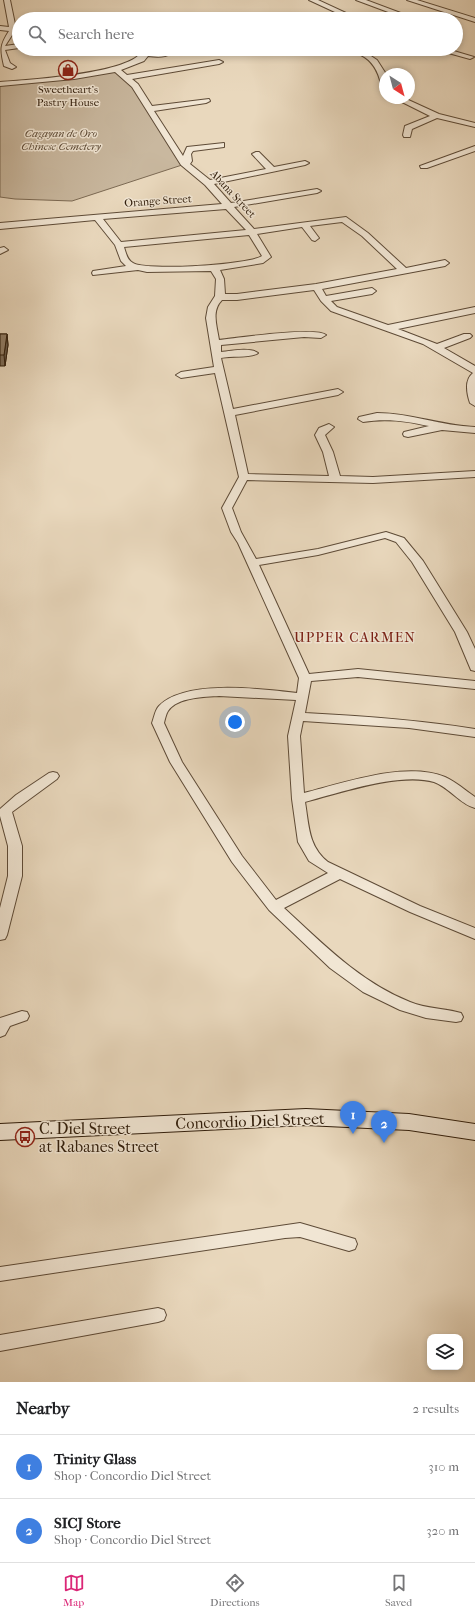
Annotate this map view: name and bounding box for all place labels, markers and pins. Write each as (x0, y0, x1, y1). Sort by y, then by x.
shop icon: Sweetheart's Pastry House (57, 59, 79, 81)
place label: Sweetheart's Pastry House (37, 83, 100, 109)
pin: 1 (340, 1101, 366, 1134)
pin: 2 (371, 1110, 397, 1143)
place label: C. Diel Street at Rabanes Street (39, 1119, 160, 1156)
bus stop icon: C. Diel Street at Rabanes Street (14, 1126, 36, 1148)

